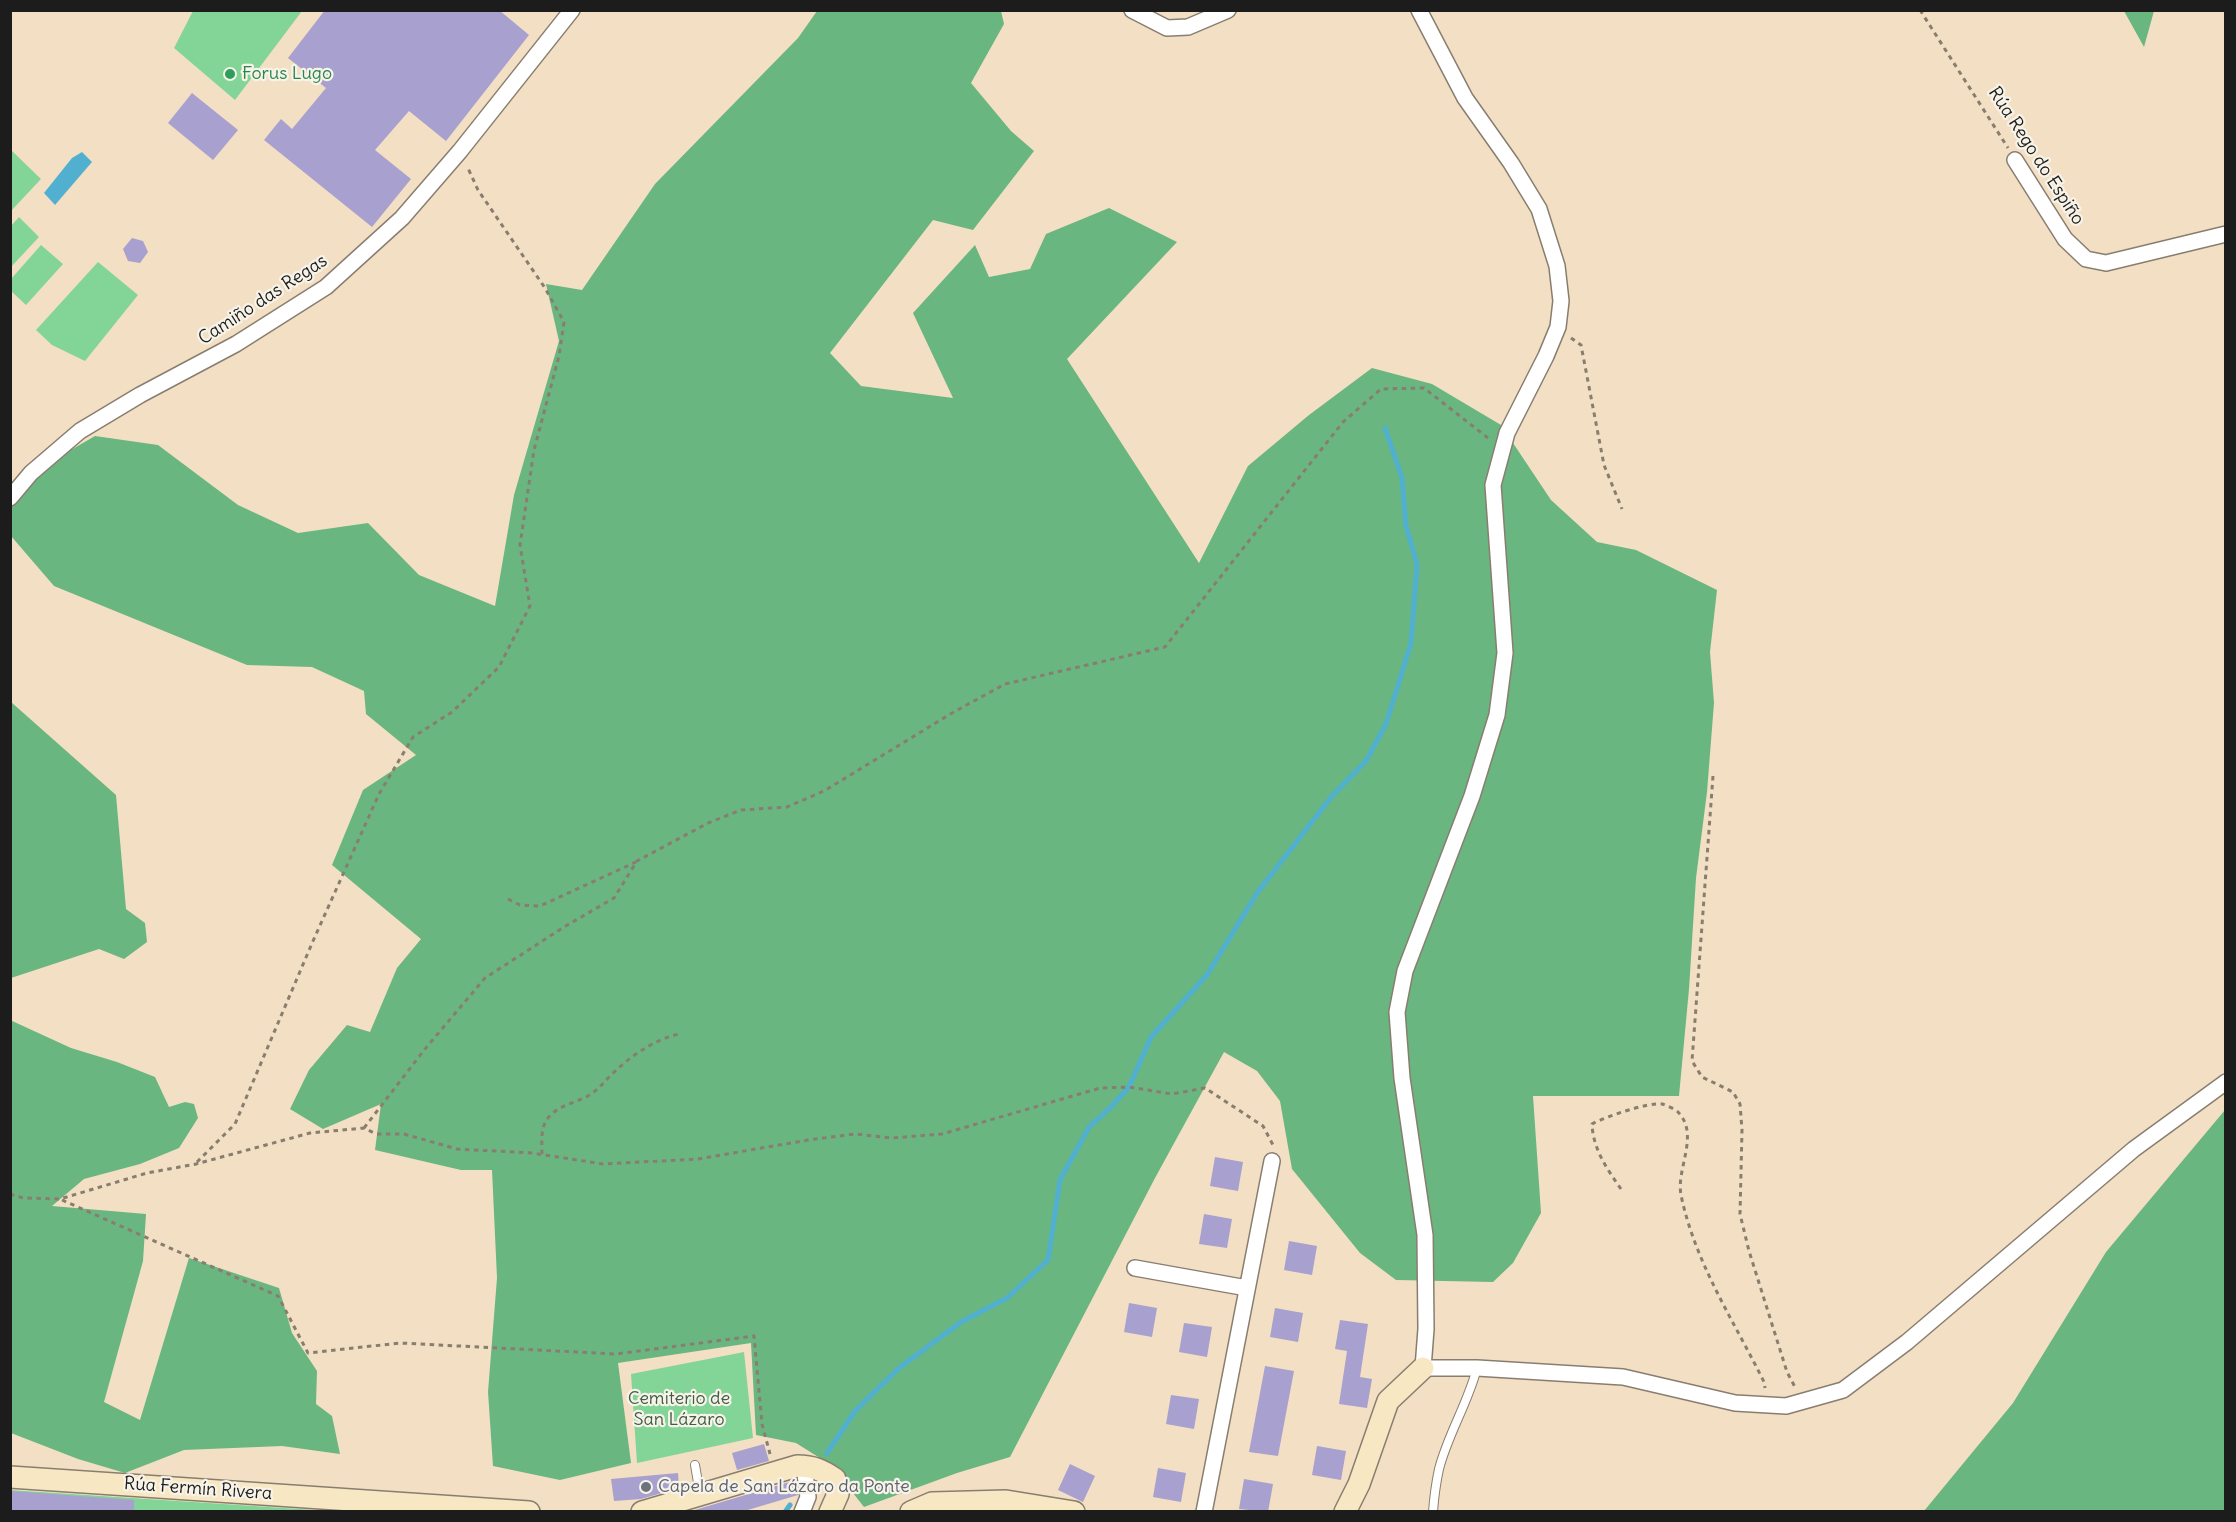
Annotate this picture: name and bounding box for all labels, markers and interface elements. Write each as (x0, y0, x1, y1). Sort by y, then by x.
place label: Forus Lugo (242, 63, 332, 85)
marker: Forus Lugo (223, 67, 237, 81)
street label: Rúa Rego do Espiño (1983, 83, 2089, 229)
street label: Camiño das Regas (195, 250, 331, 350)
park label: Cemiterio de San Lázaro (628, 1388, 730, 1430)
street label: Rúa Fermín Rivera (123, 1473, 273, 1505)
place label: Capela de San Lázaro da Ponte (658, 1476, 910, 1498)
marker: Capela de San Lázaro da Ponte (639, 1480, 653, 1494)

